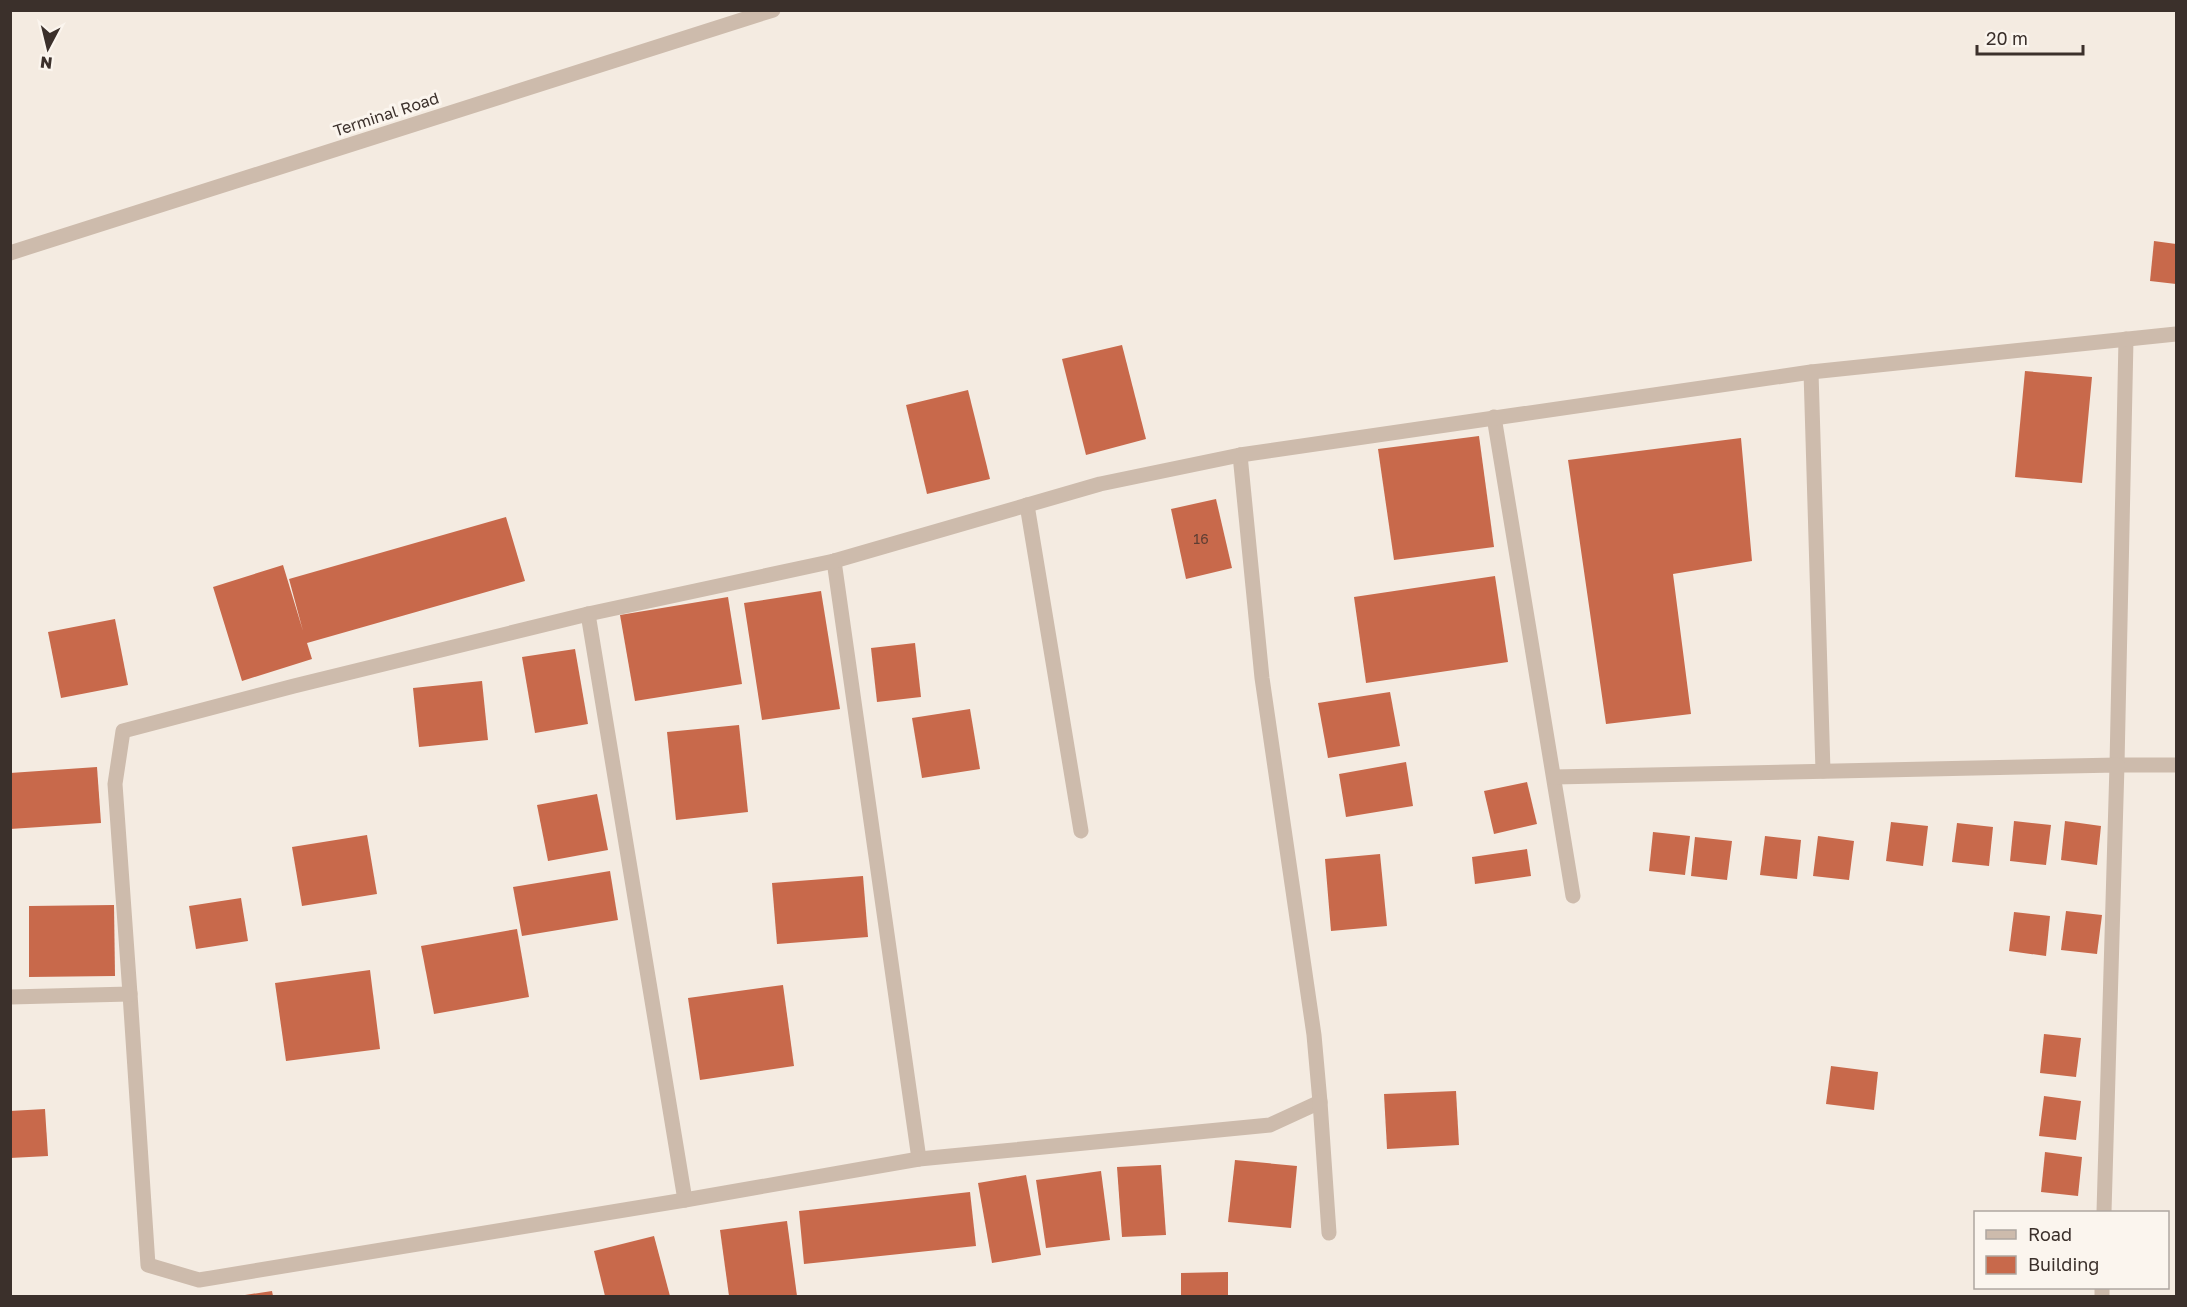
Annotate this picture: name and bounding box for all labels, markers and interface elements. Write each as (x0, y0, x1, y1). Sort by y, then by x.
north arrow (18, 18, 78, 78)
scale bar (1977, 18, 2084, 56)
text: 20 m (1986, 27, 2028, 49)
text: N (39, 52, 53, 74)
street label: Terminal Road (331, 88, 441, 140)
house number: 16 (1193, 530, 1209, 547)
legend (1974, 1211, 2169, 1289)
text: Road (2028, 1223, 2072, 1245)
text: Building (2028, 1253, 2099, 1275)

